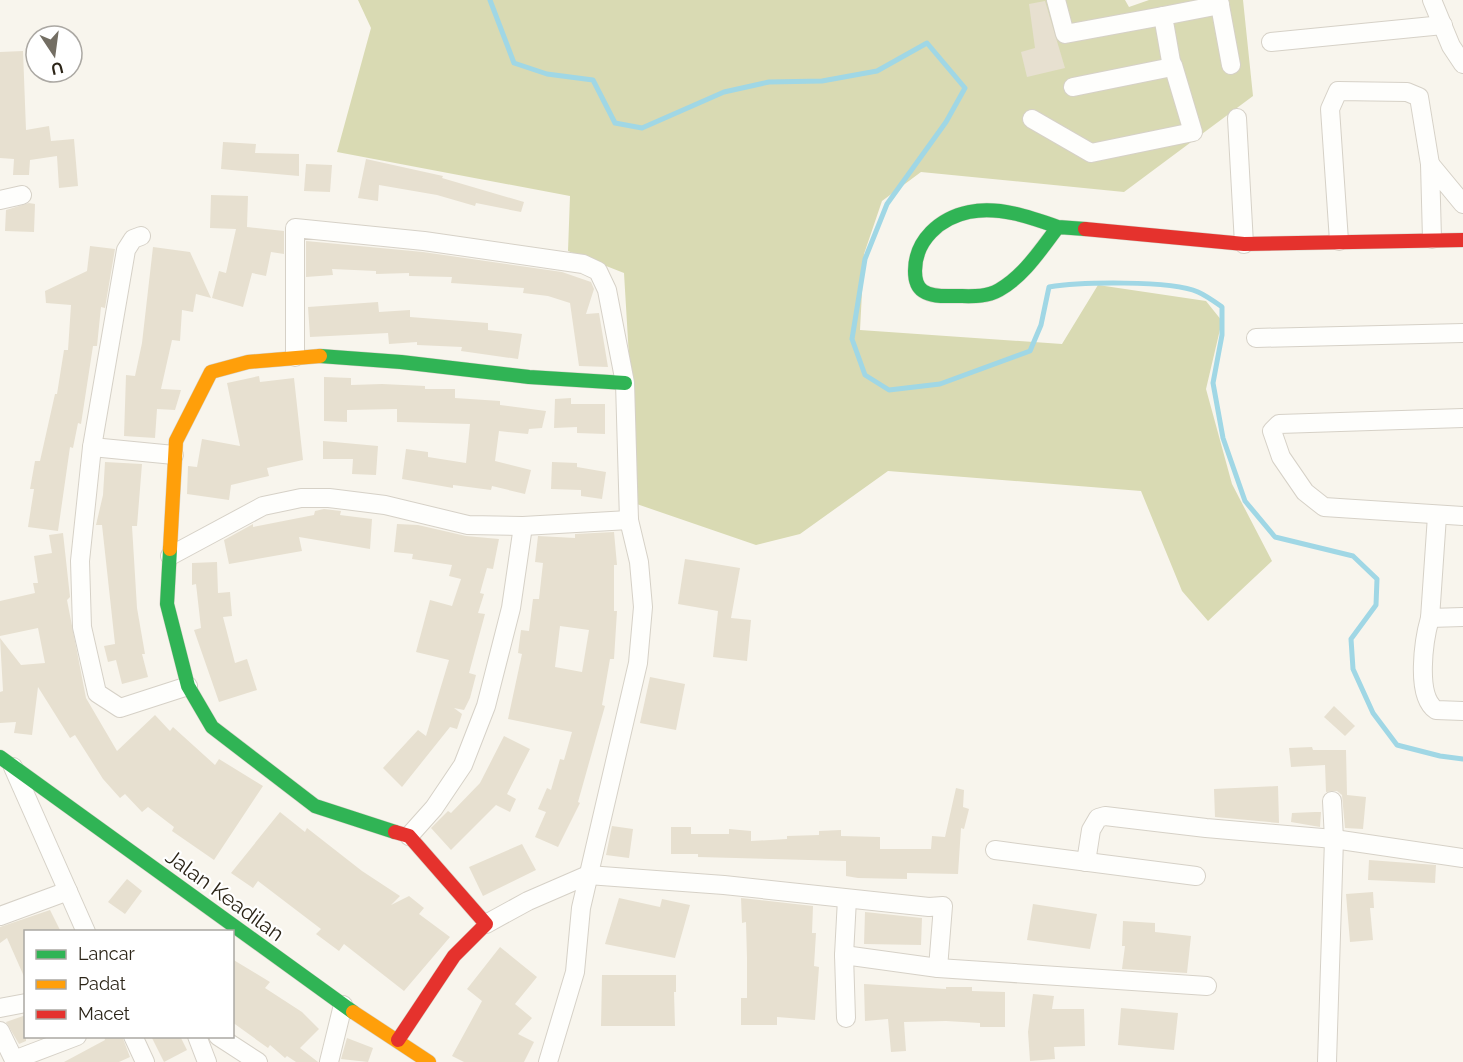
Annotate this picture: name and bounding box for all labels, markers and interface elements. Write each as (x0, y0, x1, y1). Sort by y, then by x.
north arrow (24, 24, 84, 84)
text: U (49, 58, 65, 79)
street label: Jalan Keadilan (161, 844, 289, 946)
legend (24, 930, 234, 1038)
text: Lancar (78, 943, 135, 964)
text: Padat (78, 973, 126, 994)
text: Macet (78, 1003, 130, 1024)

